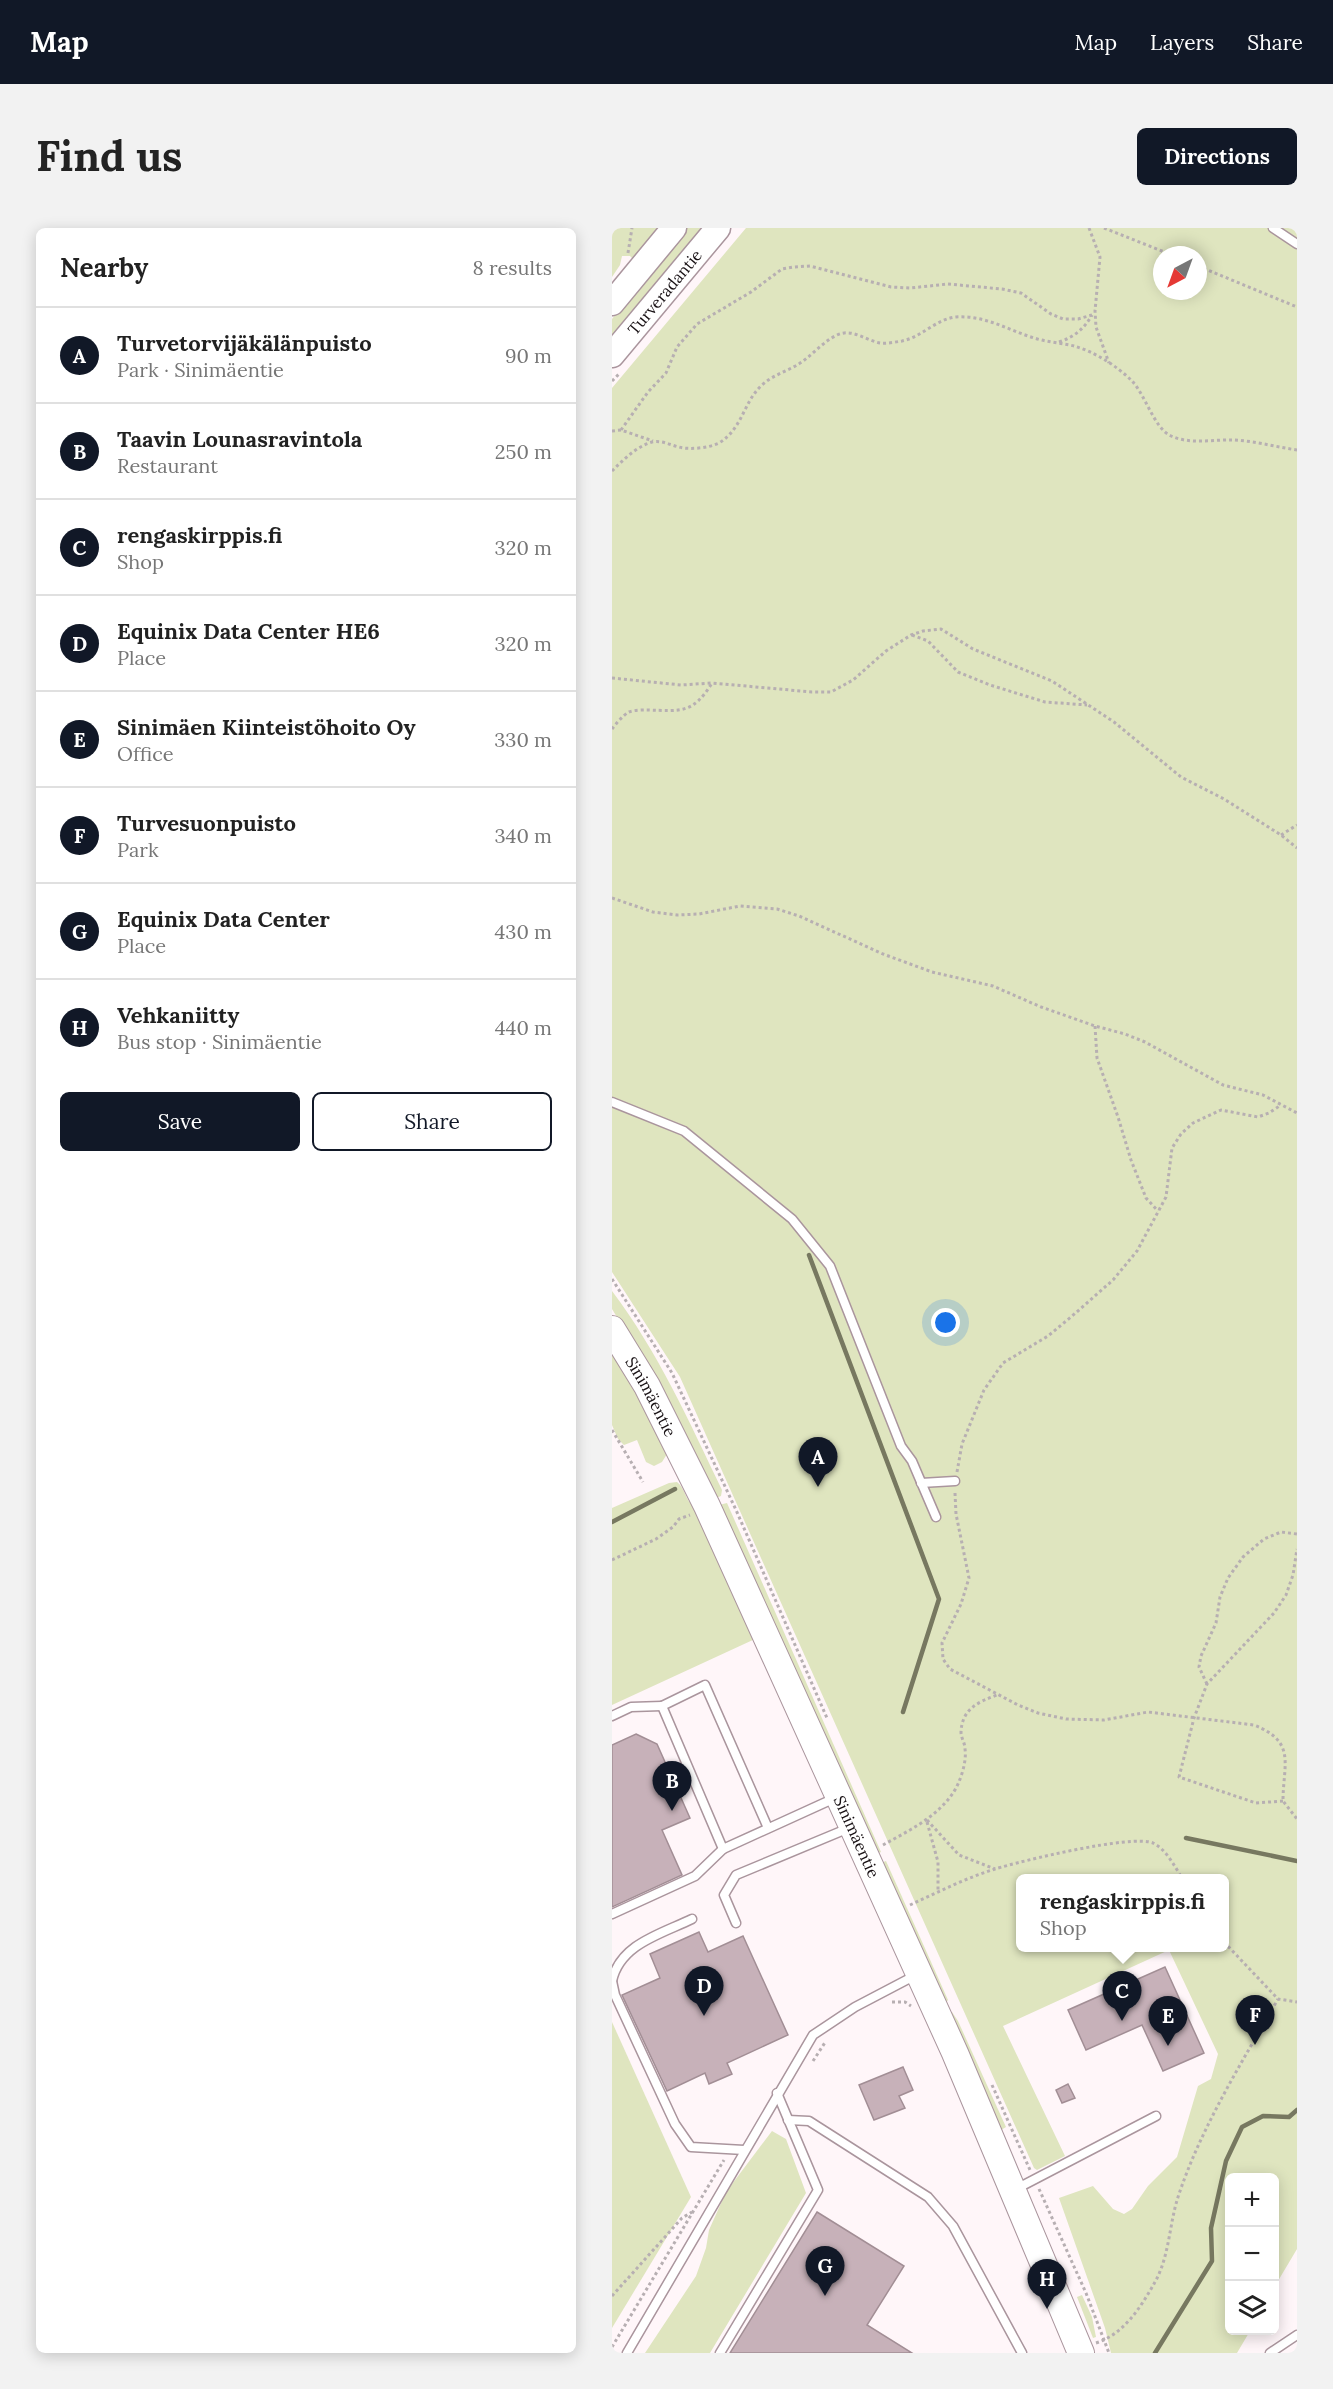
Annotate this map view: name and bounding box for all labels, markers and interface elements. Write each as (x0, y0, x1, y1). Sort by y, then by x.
text: Map (30, 24, 89, 60)
text: Map (1074, 29, 1117, 56)
text: Layers (1150, 29, 1214, 56)
text: Share (1247, 29, 1303, 56)
button: Directions (1137, 128, 1297, 185)
text: Find us (36, 129, 182, 183)
street label: Turveradantie (623, 245, 706, 339)
north arrow (1153, 246, 1207, 300)
text: Nearby (60, 251, 148, 284)
text: 8 results (473, 255, 552, 280)
text: Turvetorvijäkälänpuisto (117, 329, 372, 357)
text: A (73, 343, 86, 368)
text: 90 m (505, 343, 552, 368)
text: Park · Sinimäentie (117, 357, 284, 382)
text: Taavin Lounasravintola (117, 425, 362, 453)
text: B (73, 439, 86, 464)
text: 250 m (495, 439, 552, 464)
text: Restaurant (117, 453, 218, 478)
text: rengaskirppis.fi (117, 521, 283, 549)
text: C (73, 535, 86, 560)
text: 320 m (495, 535, 552, 560)
text: Shop (117, 549, 164, 574)
text: Equinix Data Center HE6 (117, 617, 380, 645)
text: D (72, 631, 87, 656)
text: 320 m (495, 631, 552, 656)
text: Place (117, 645, 166, 670)
text: Sinimäen Kiinteistöhoito Oy (117, 713, 416, 741)
text: E (73, 727, 86, 752)
text: 330 m (494, 727, 552, 752)
text: Office (117, 741, 174, 766)
text: Turvesuonpuisto (117, 809, 296, 837)
text: F (74, 823, 85, 848)
text: 340 m (494, 823, 552, 848)
text: Park (117, 837, 159, 862)
text: Equinix Data Center (117, 905, 330, 933)
text: G (72, 919, 87, 944)
text: 430 m (494, 919, 552, 944)
text: Place (117, 933, 166, 958)
text: Vehkaniitty (117, 1001, 239, 1029)
text: H (71, 1015, 88, 1040)
text: 440 m (495, 1015, 552, 1040)
text: Bus stop · Sinimäentie (117, 1029, 322, 1054)
button: Save (60, 1092, 300, 1151)
button: Share (312, 1092, 552, 1151)
your location (931, 1308, 960, 1337)
street label: Sinimäentie (621, 1353, 681, 1440)
pin: A (798, 1438, 838, 1487)
pin: B (652, 1762, 692, 1811)
street label: Sinimäentie (830, 1792, 884, 1881)
popup (1016, 1874, 1229, 1952)
text: rengaskirppis.fi (1040, 1887, 1205, 1915)
text: Shop (1040, 1915, 1087, 1940)
pin: D (684, 1966, 724, 2016)
pin: C (1102, 1972, 1142, 2021)
pin: E (1148, 1996, 1188, 2046)
pin: F (1236, 1996, 1274, 2045)
map controls (1225, 2173, 1279, 2335)
button: + (1225, 2173, 1279, 2227)
button: − (1225, 2227, 1279, 2281)
pin: G (806, 2246, 844, 2296)
pin: H (1028, 2260, 1066, 2309)
button: layers (1225, 2281, 1279, 2335)

